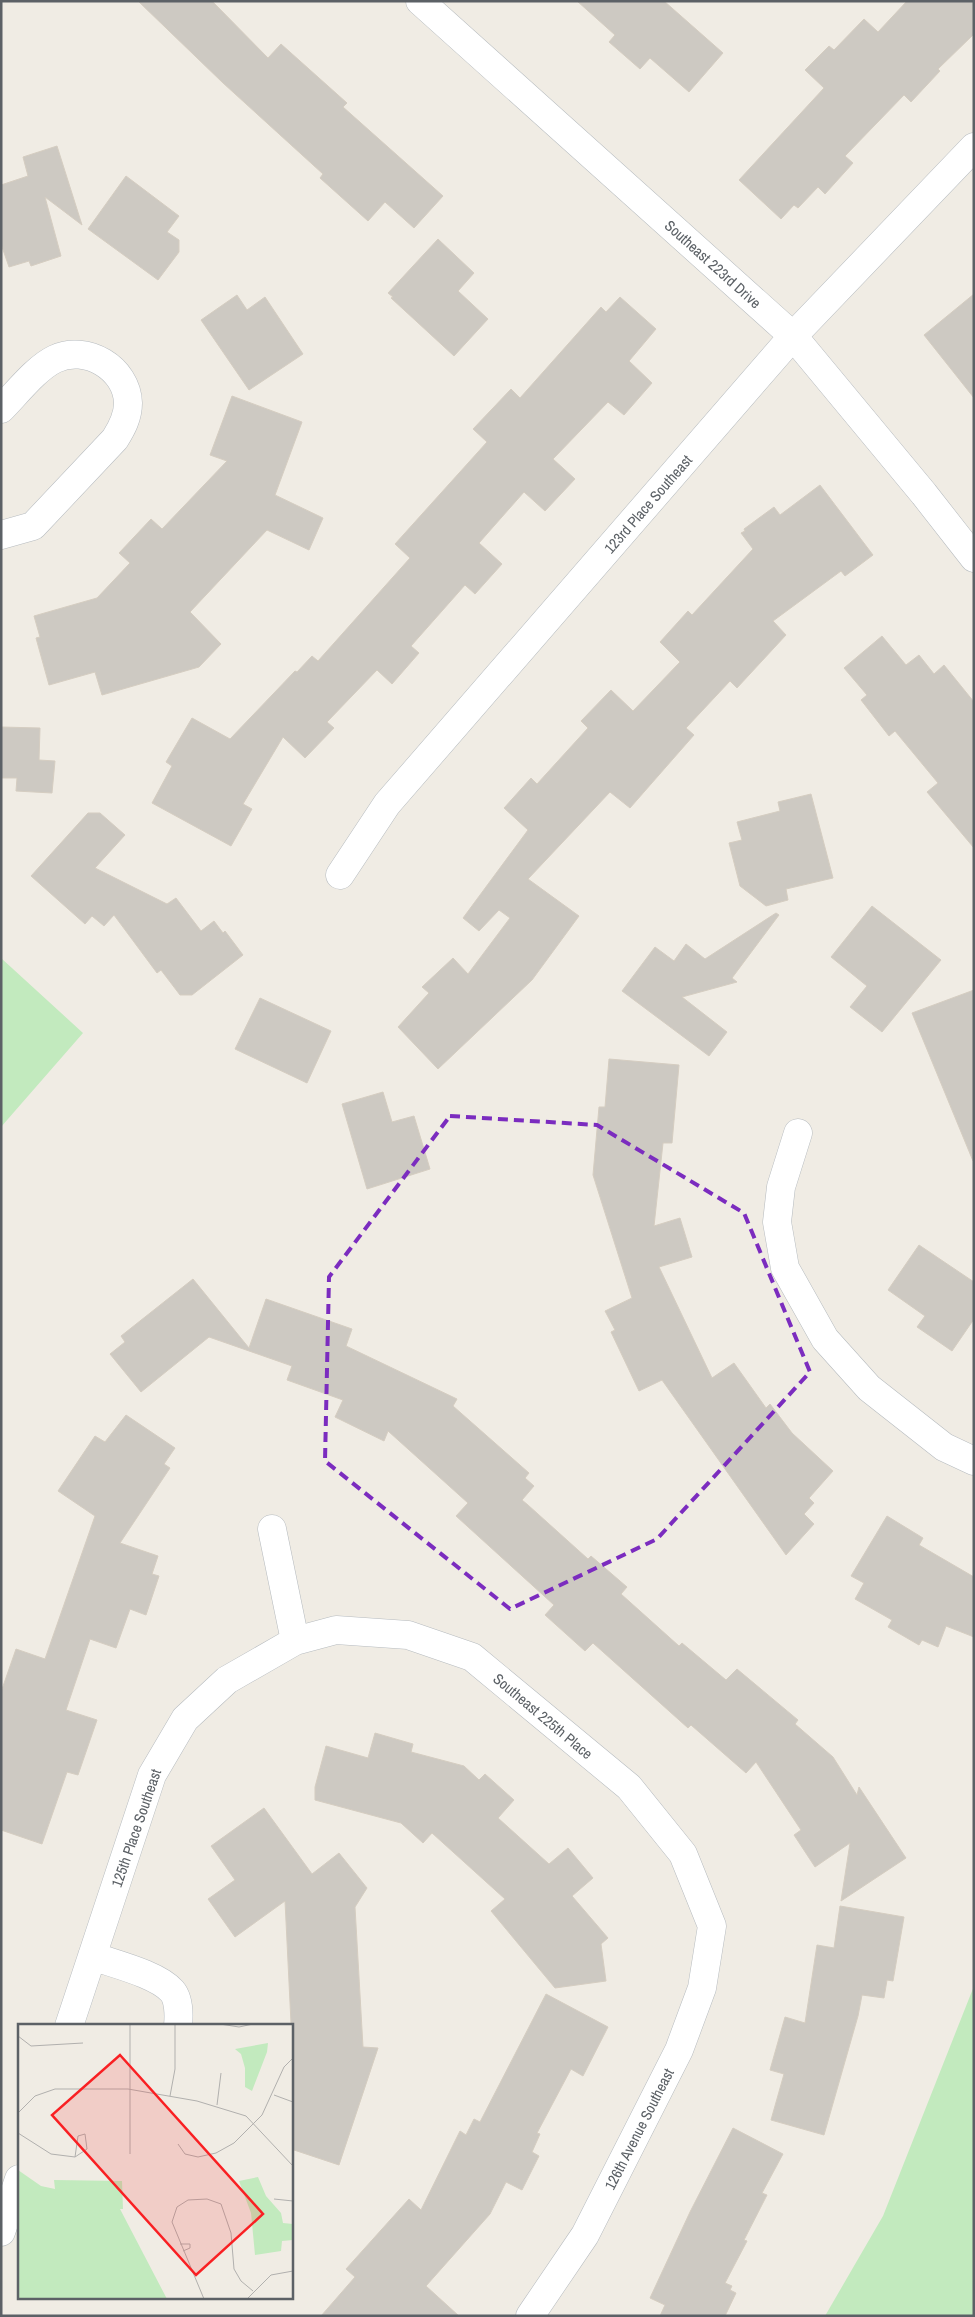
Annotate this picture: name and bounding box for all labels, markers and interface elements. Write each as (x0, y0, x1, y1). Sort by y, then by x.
street label: Southeast 223rd Drive (660, 215, 766, 313)
street label: 123rd Place Southeast (599, 450, 697, 558)
street label: Southeast 225th Place (489, 1668, 597, 1764)
street label: 125th Place Southeast (106, 1766, 166, 1890)
inset map (18, 2024, 292, 2300)
street label: 126th Avenue Southeast (599, 2064, 679, 2193)

